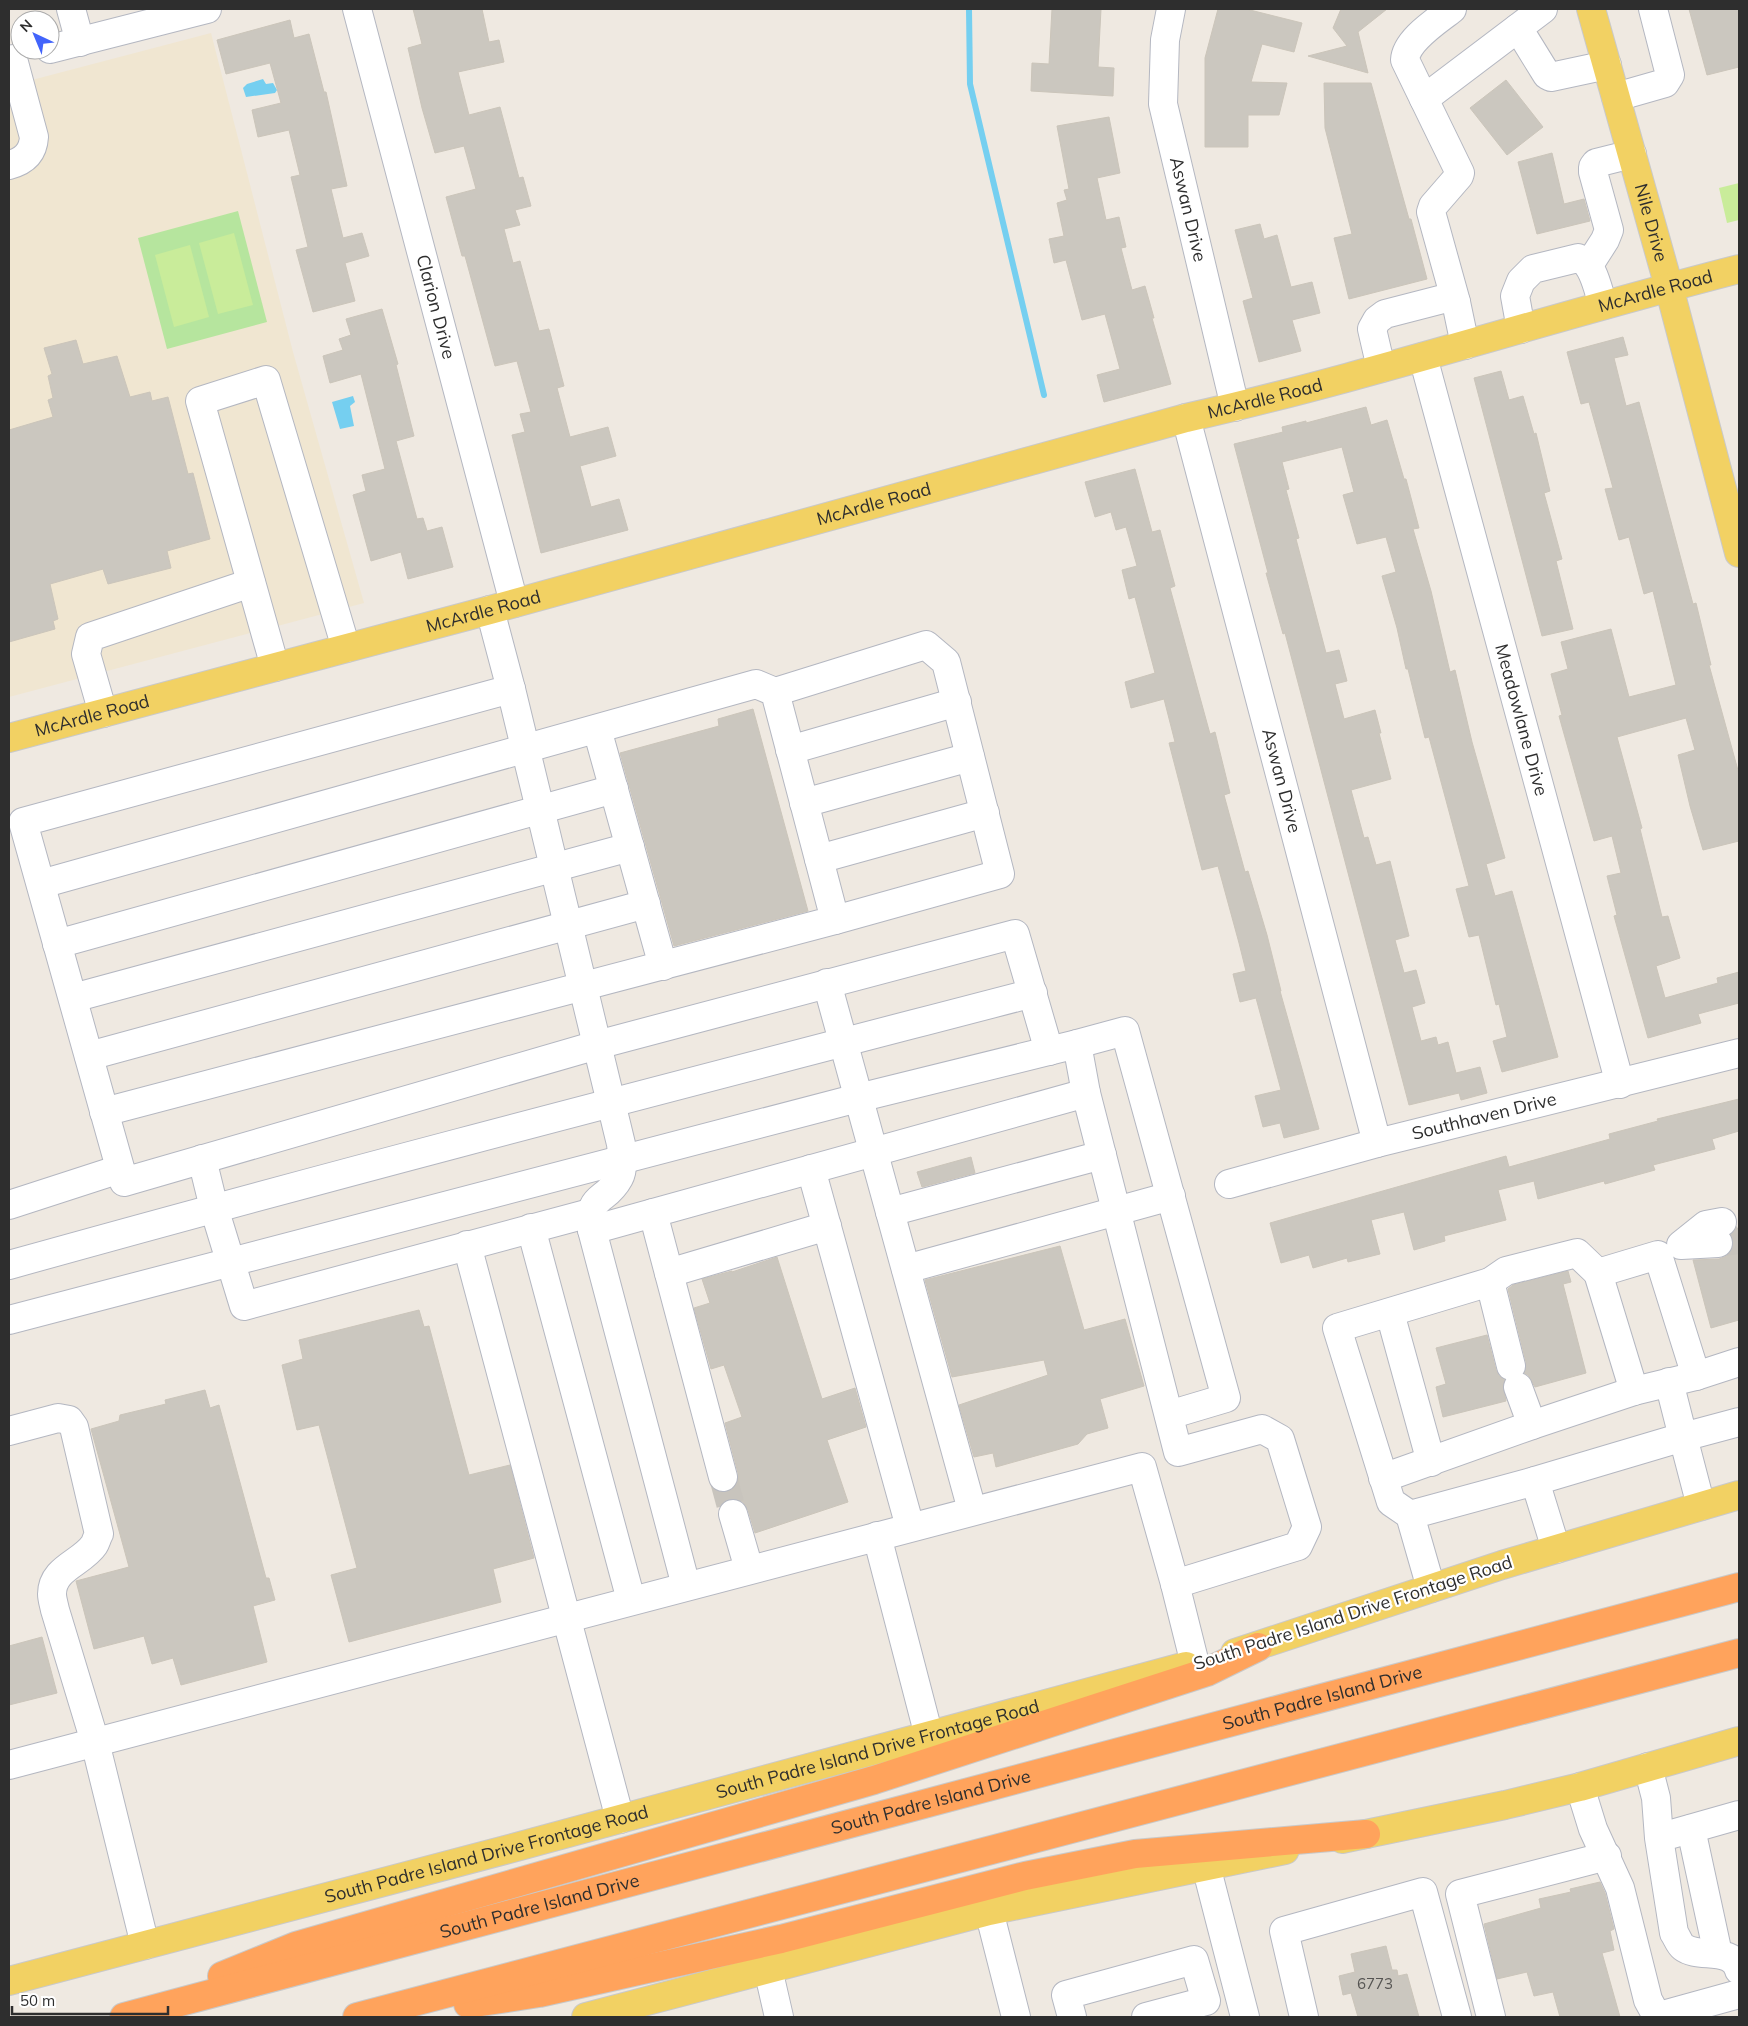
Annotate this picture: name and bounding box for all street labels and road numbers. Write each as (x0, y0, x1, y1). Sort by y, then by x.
street label: Aswan Drive (1165, 155, 1212, 264)
street label: Nile Drive (1630, 181, 1673, 264)
street label: Clarion Drive (411, 252, 461, 361)
street label: McArdle Road (1595, 264, 1715, 317)
street label: McArdle Road (1205, 373, 1325, 424)
street label: McArdle Road (814, 477, 934, 530)
street label: McArdle Road (423, 585, 543, 638)
street label: Meadowlane Drive (1490, 641, 1553, 798)
street label: McArdle Road (32, 689, 152, 742)
street label: Aswan Drive (1257, 726, 1307, 835)
street label: Southhaven Drive (1409, 1087, 1559, 1145)
street label: South Padre Island Drive Frontage Road (1191, 1550, 1515, 1675)
street label: South Padre Island Drive (1220, 1660, 1424, 1735)
street label: South Padre Island Drive Frontage Road (713, 1696, 1041, 1804)
street label: South Padre Island Drive (829, 1765, 1033, 1839)
street label: South Padre Island Drive Frontage Road (322, 1801, 650, 1909)
street label: South Padre Island Drive (438, 1869, 642, 1943)

